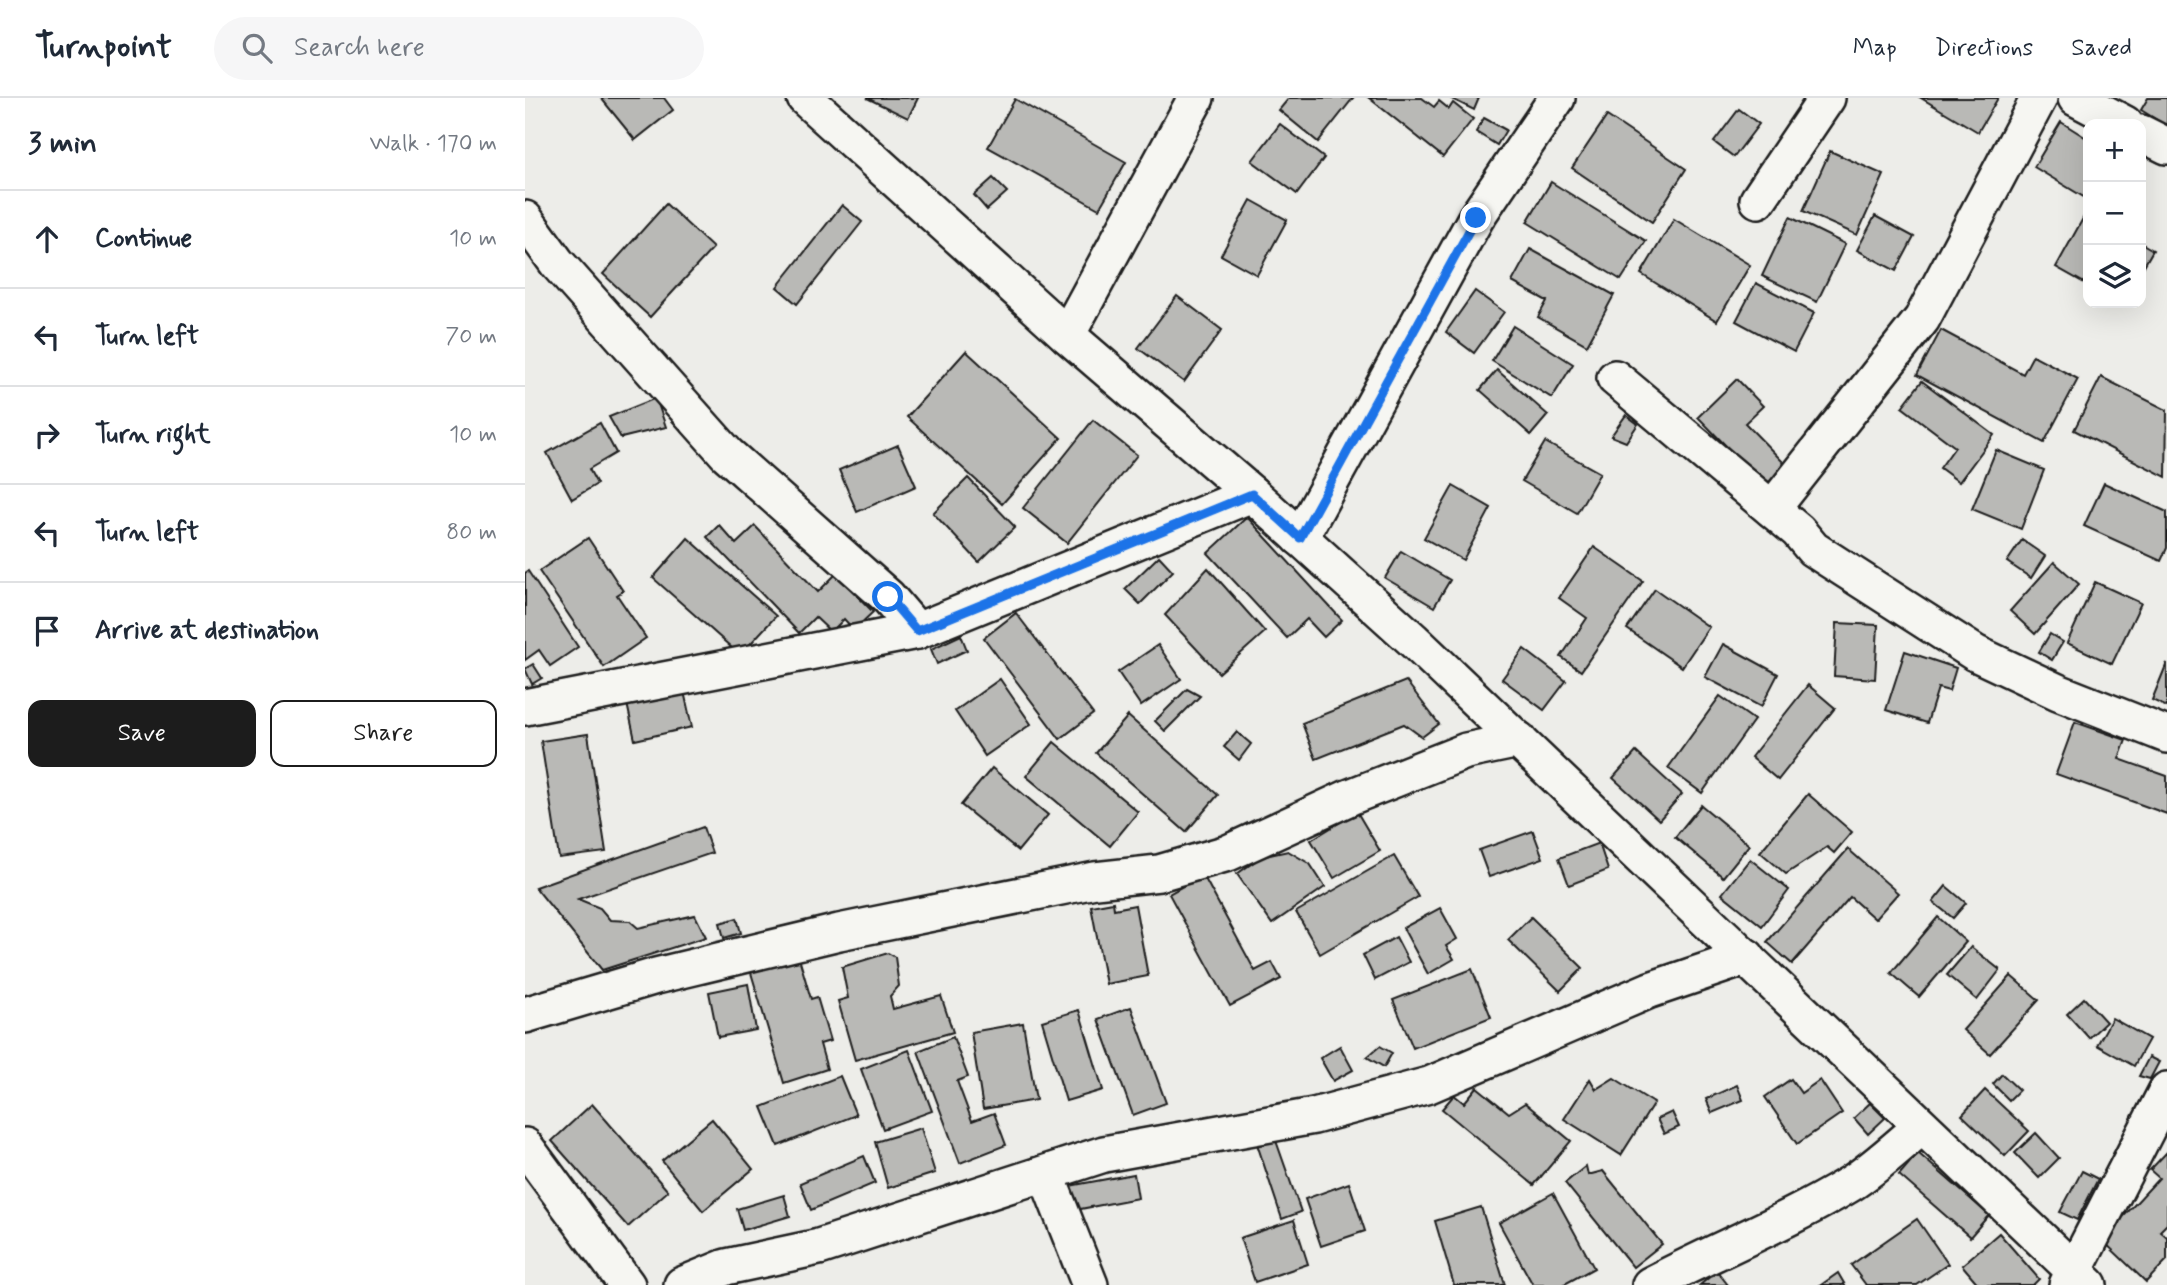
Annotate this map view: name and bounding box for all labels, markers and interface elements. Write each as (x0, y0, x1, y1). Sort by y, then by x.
search box (214, 17, 704, 80)
text: Turnpoint (35, 26, 172, 70)
icon: search (238, 29, 276, 67)
text: Search here (294, 31, 425, 65)
text: Map (1853, 33, 1897, 64)
text: Directions (1935, 33, 2033, 64)
text: Saved (2071, 33, 2132, 64)
map controls (2083, 119, 2146, 308)
button: + (2083, 119, 2146, 182)
text: 3 min (28, 124, 97, 163)
text: Walk · 170 m (369, 129, 497, 159)
button: − (2083, 182, 2146, 245)
route end (1460, 202, 1491, 233)
icon: ahead (28, 220, 66, 258)
text: Continue (95, 222, 192, 256)
text: 10 m (449, 224, 497, 254)
button: layers (2083, 245, 2146, 308)
icon: left (28, 318, 66, 356)
text: Turn left (95, 320, 199, 354)
text: 70 m (445, 322, 497, 352)
icon: right (28, 416, 66, 454)
text: Turn right (95, 418, 211, 452)
text: 10 m (449, 420, 497, 450)
icon: left (28, 514, 66, 552)
text: Turn left (95, 516, 199, 550)
text: 80 m (446, 518, 497, 548)
route start (872, 581, 903, 612)
icon: arrive (28, 612, 66, 650)
text: Arrive at destination (95, 614, 319, 648)
button: Save (28, 700, 256, 767)
button: Share (270, 700, 497, 767)

